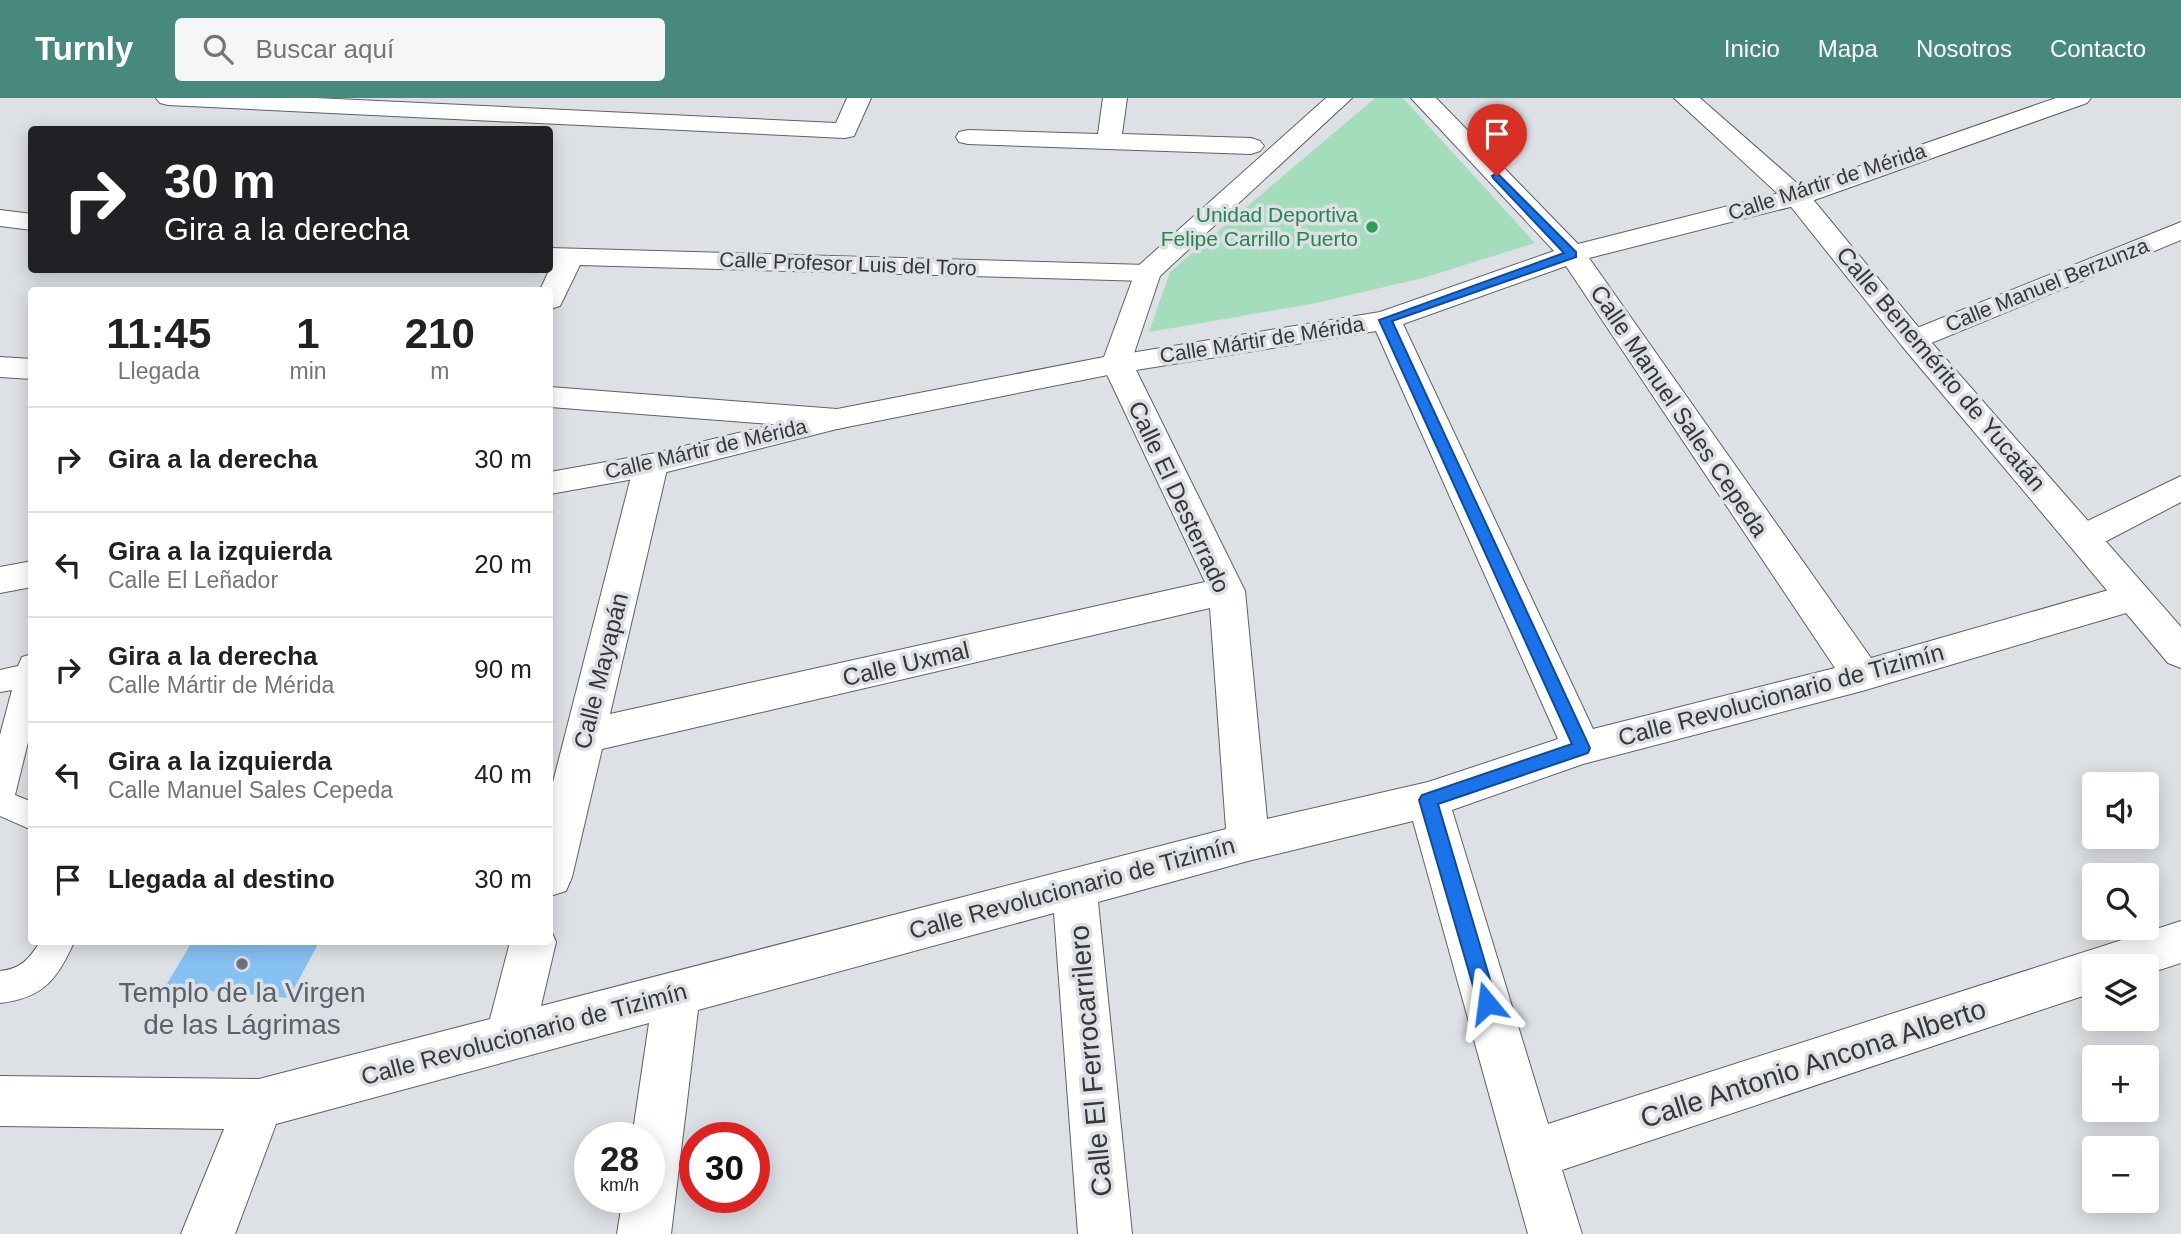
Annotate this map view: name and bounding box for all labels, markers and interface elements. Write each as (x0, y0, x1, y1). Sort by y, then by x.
search box (175, 18, 665, 81)
text: Turnly (35, 30, 133, 67)
icon: search (199, 30, 237, 68)
text: Buscar aquí (255, 34, 394, 64)
text: Inicio (1724, 35, 1780, 62)
text: Mapa (1818, 35, 1878, 62)
text: Nosotros (1916, 35, 2012, 62)
text: Contacto (2050, 35, 2146, 62)
pin (1467, 104, 1527, 176)
icon: arrive (1478, 115, 1516, 153)
street label: Calle Mártir de Mérida (1725, 139, 1929, 224)
icon: right (49, 154, 140, 245)
text: 30 m (164, 154, 276, 208)
place label: Unidad Deportiva Felipe Carrillo Puerto (1161, 203, 1358, 250)
text: Gira a la derecha (164, 211, 409, 247)
marker: Unidad Deportiva Felipe Carrillo Puerto (1364, 219, 1380, 235)
street label: Calle Manuel Berzunza (1942, 233, 2152, 336)
street label: Calle Benemérito de Yucatán (1831, 241, 2051, 496)
street label: Calle Profesor Luis del Toro (719, 248, 977, 279)
street label: Calle Manuel Sales Cepeda (1585, 280, 1774, 542)
text: 11:45 (106, 310, 211, 357)
text: 1 (296, 310, 320, 357)
text: 210 (405, 310, 475, 357)
street label: Calle Mártir de Mérida (1158, 312, 1366, 367)
text: Llegada (118, 358, 200, 384)
text: min (289, 358, 327, 384)
text: m (430, 358, 449, 384)
street label: Calle El Desterrado (1123, 397, 1236, 597)
street label: Calle Mártir de Mérida (603, 414, 809, 483)
icon: right (49, 441, 87, 479)
text: Gira a la derecha (108, 444, 318, 474)
text: 30 m (474, 444, 532, 474)
text: Gira a la izquierda (108, 536, 332, 566)
icon: left (49, 546, 87, 584)
text: 20 m (474, 549, 532, 579)
text: Calle El Leñador (108, 567, 278, 593)
street label: Calle Mayapán (568, 590, 633, 752)
street label: Calle Uxmal (840, 636, 972, 691)
street label: Calle Revolucionario de Tizimín (1615, 638, 1947, 751)
text: Gira a la derecha (108, 641, 318, 671)
icon: right (49, 651, 87, 689)
text: 90 m (474, 654, 532, 684)
text: Calle Mártir de Mérida (108, 672, 334, 698)
text: Gira a la izquierda (108, 746, 332, 776)
icon: left (49, 756, 87, 794)
text: 40 m (474, 759, 532, 789)
map controls (2082, 772, 2159, 1213)
button: sound (2082, 772, 2159, 849)
text: Calle Manuel Sales Cepeda (108, 777, 393, 803)
street label: Calle Revolucionario de Tizimín (906, 831, 1238, 944)
icon: arrive (49, 861, 87, 899)
button: search (2082, 863, 2159, 940)
text: Llegada al destino (108, 864, 335, 894)
text: 30 m (474, 864, 532, 894)
street label: Calle El Ferrocarrilero (1063, 924, 1118, 1198)
button: layers (2082, 954, 2159, 1031)
marker: Templo de la Virgen de las Lágrimas (234, 956, 250, 972)
position arrow (1450, 966, 1524, 1040)
place label: Templo de la Virgen de las Lágrimas (119, 977, 365, 1040)
street label: Calle Revolucionario de Tizimín (358, 977, 690, 1090)
street label: Calle Antonio Ancona Alberto (1637, 993, 1990, 1134)
button: + (2082, 1045, 2159, 1122)
speed limit sign: 30 (679, 1122, 770, 1213)
button: − (2082, 1136, 2159, 1213)
text: 28 (600, 1139, 639, 1178)
text: km/h (600, 1175, 639, 1195)

